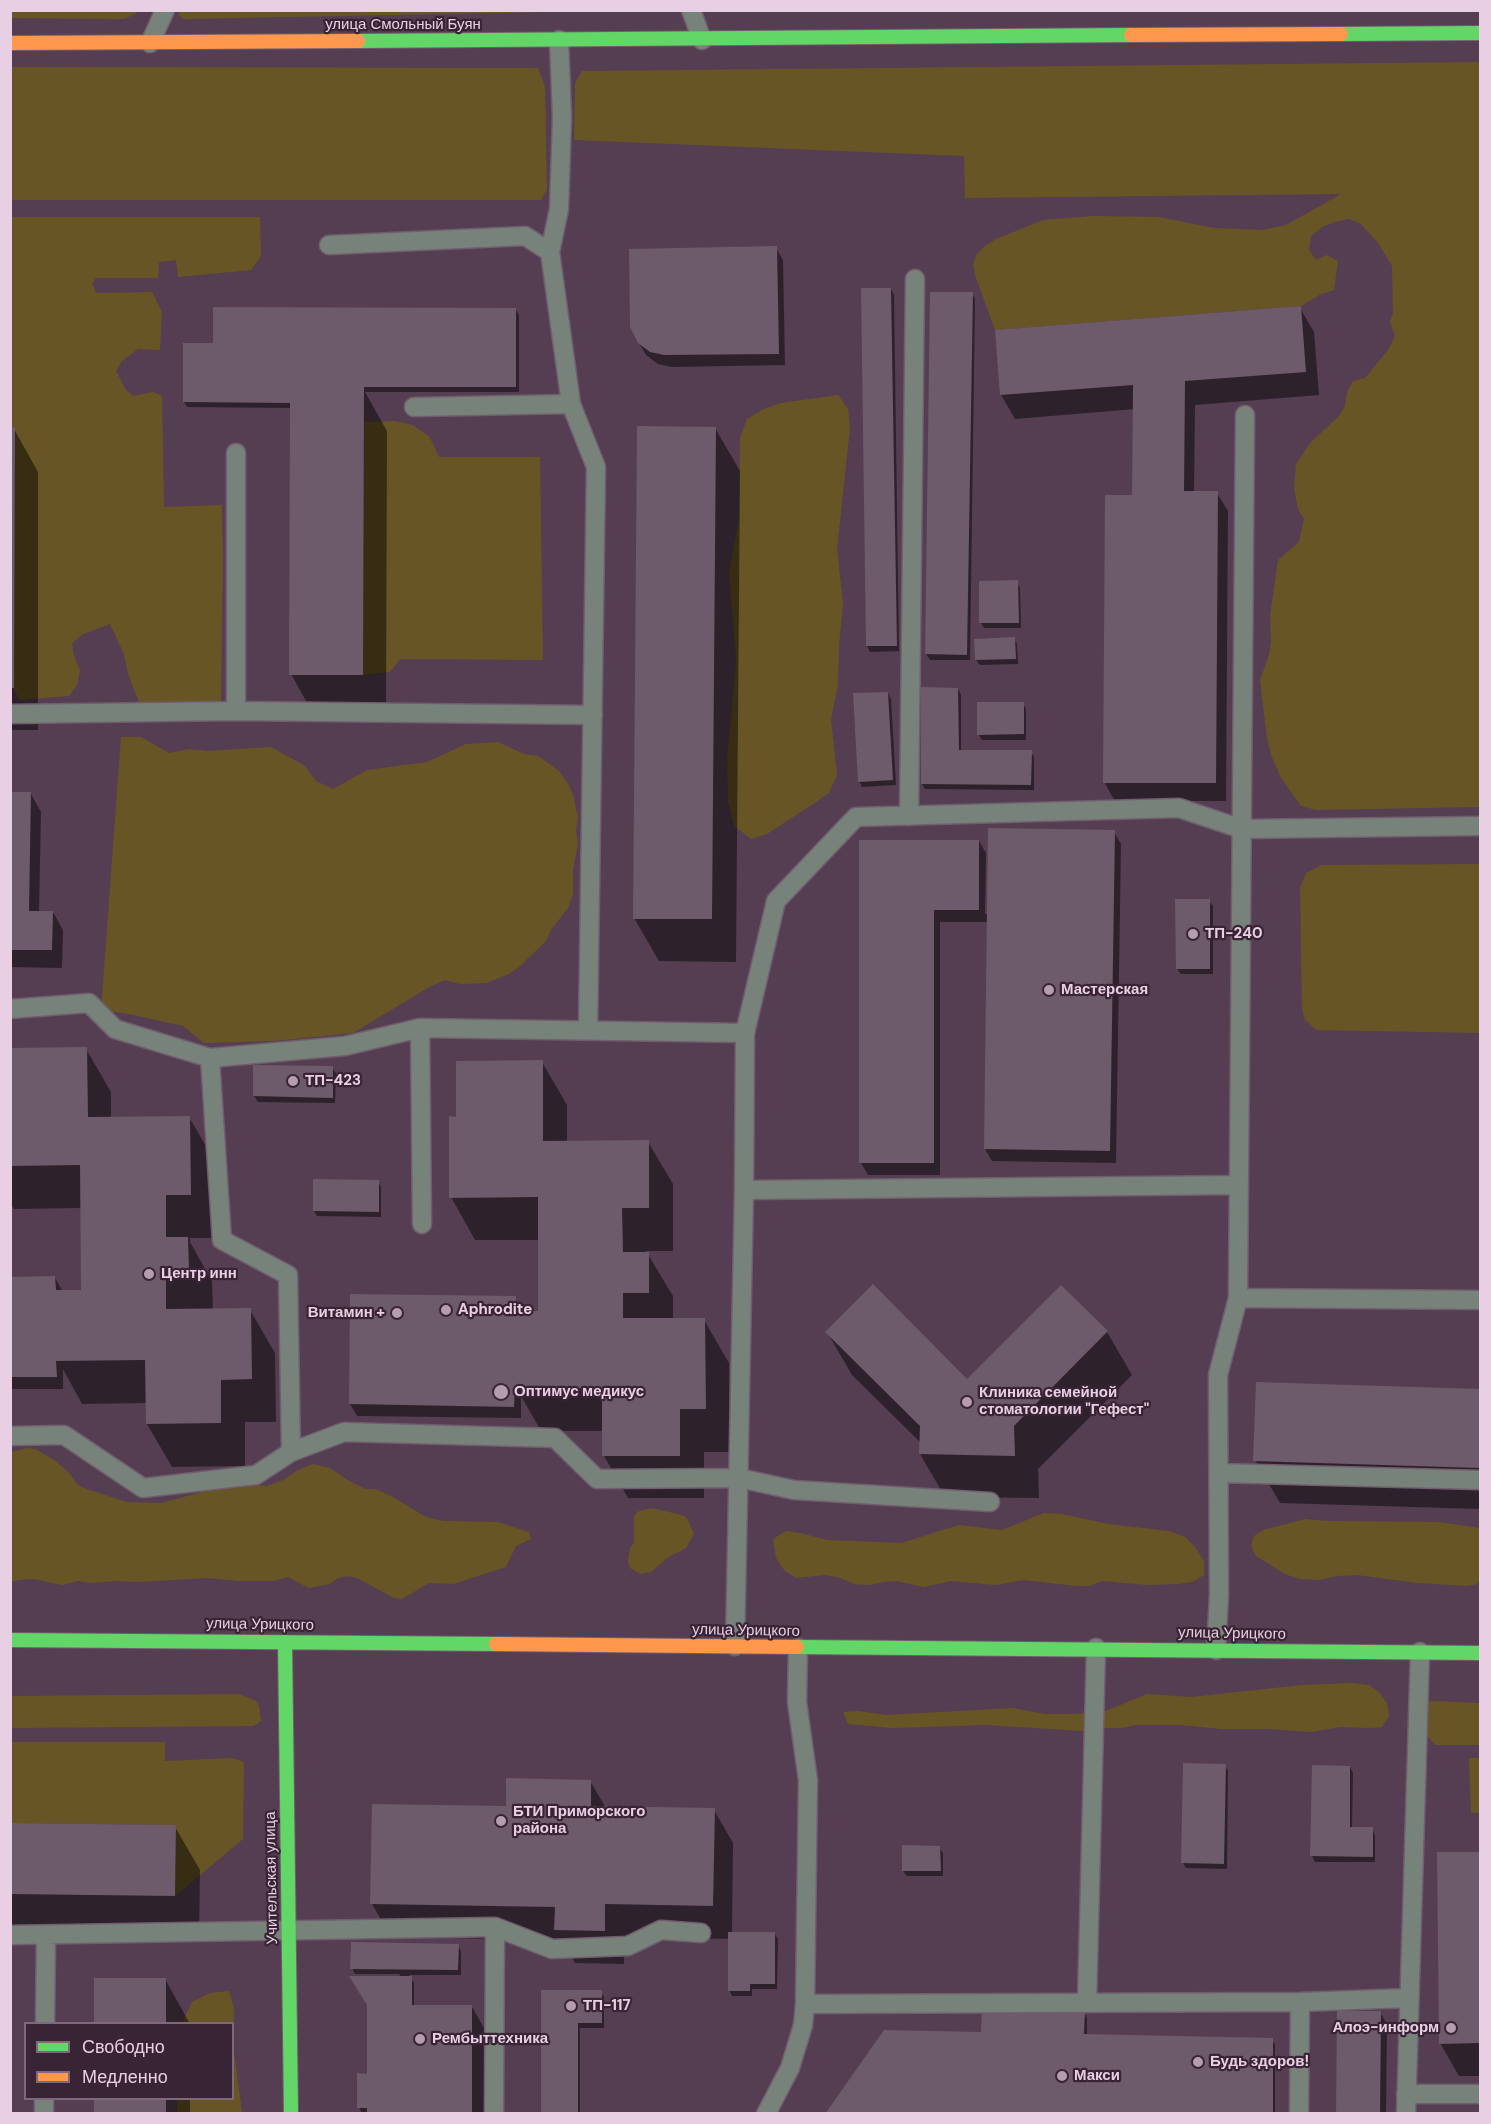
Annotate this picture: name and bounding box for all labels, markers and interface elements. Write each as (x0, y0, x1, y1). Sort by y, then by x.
street label: улица Смольный Буян (325, 16, 481, 34)
place label: ТП-240 (1205, 925, 1262, 943)
marker: ТП-240 (1186, 927, 1200, 941)
place label: Мастерская (1061, 981, 1148, 999)
marker: Мастерская (1042, 983, 1056, 997)
place label: ТП-423 (305, 1072, 361, 1090)
marker: ТП-423 (286, 1074, 300, 1088)
place label: Центр инн (161, 1265, 237, 1283)
marker: Центр инн (142, 1267, 156, 1281)
place label: Aphrodite (458, 1301, 532, 1319)
marker: Aphrodite (439, 1303, 453, 1317)
place label: Витамин + (308, 1304, 385, 1322)
marker: Витамин + (390, 1306, 404, 1320)
marker: Оптимус медикус (492, 1383, 510, 1401)
place label: Оптимус медикус (514, 1383, 644, 1401)
place label: Клиника семейной стоматологии "Гефест" (979, 1384, 1149, 1419)
marker: Клиника семейной стоматологии "Гефест" (960, 1395, 974, 1409)
street label: улица Урицкого (206, 1615, 314, 1635)
street label: улица Урицкого (692, 1621, 800, 1641)
street label: улица Урицкого (1178, 1624, 1286, 1644)
place label: БТИ Приморского района (513, 1803, 645, 1838)
street label: Учительская улица (262, 1811, 282, 1945)
marker: БТИ Приморского района (494, 1814, 508, 1828)
place label: ТП-117 (583, 1997, 631, 2015)
marker: ТП-117 (564, 1999, 578, 2013)
place label: Алоэ-информ (1333, 2019, 1439, 2037)
marker: Алоэ-информ (1444, 2021, 1458, 2035)
legend (24, 2022, 234, 2100)
place label: Рембыттехника (432, 2030, 548, 2048)
marker: Рембыттехника (413, 2032, 427, 2046)
text: Свободно (82, 2035, 165, 2059)
place label: Будь здоров! (1210, 2053, 1309, 2071)
marker: Будь здоров! (1191, 2055, 1205, 2069)
text: Медленно (82, 2065, 168, 2089)
place label: Макси (1074, 2067, 1120, 2085)
marker: Макси (1055, 2069, 1069, 2083)

